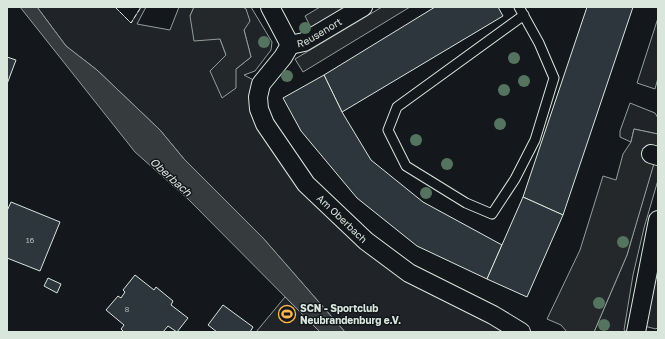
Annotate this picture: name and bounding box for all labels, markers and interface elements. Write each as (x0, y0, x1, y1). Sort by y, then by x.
street label: Reusenort (296, 15, 344, 49)
water label: Oberbach (148, 155, 196, 199)
street label: Am Oberbach (315, 192, 370, 245)
house number: 16 (26, 235, 35, 245)
place label: SCN - Sportclub Neubrandenburg e.V. (300, 302, 401, 326)
house number: 8 (125, 304, 130, 314)
sports icon: SCN - Sportclub Neubrandenburg e.V. (277, 304, 297, 324)

